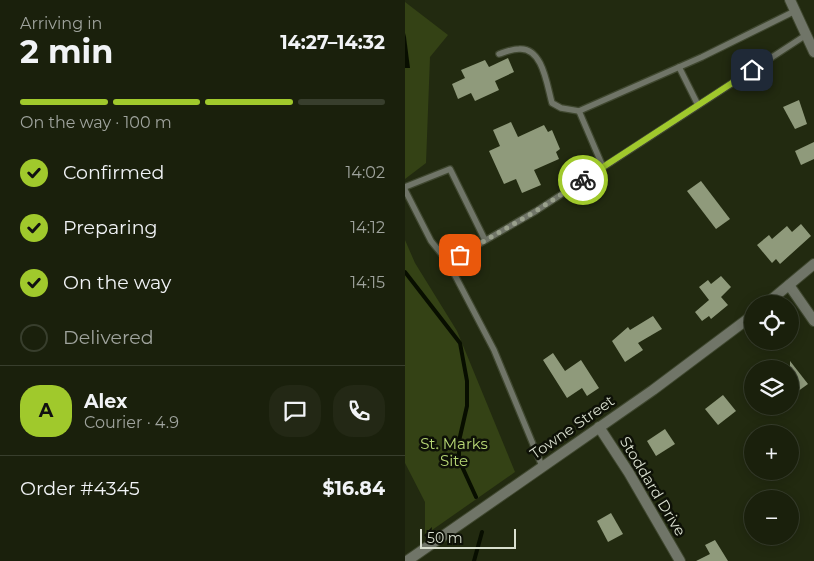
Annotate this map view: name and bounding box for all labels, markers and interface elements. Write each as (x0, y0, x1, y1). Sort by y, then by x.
text: Arriving in (20, 14, 102, 33)
text: 14:27–14:32 (280, 31, 385, 54)
text: 2 min (20, 32, 113, 71)
pin (731, 49, 773, 91)
icon: home (738, 56, 766, 84)
text: On the way · 100 m (20, 113, 172, 132)
courier (558, 155, 608, 205)
icon: check (20, 159, 48, 187)
text: Confirmed (63, 161, 164, 184)
text: 14:02 (345, 163, 385, 182)
icon: bike (569, 166, 597, 194)
icon: check (20, 214, 48, 242)
text: Preparing (63, 216, 158, 239)
text: 14:12 (350, 218, 385, 237)
pin (439, 234, 481, 276)
icon: bag (446, 241, 474, 269)
icon: check (20, 269, 48, 297)
text: On the way (63, 271, 171, 294)
text: 14:15 (350, 273, 385, 292)
map controls (744, 295, 799, 545)
button: locate (744, 295, 799, 350)
text: Delivered (63, 326, 154, 349)
button: layers (744, 360, 799, 415)
button: chat (269, 385, 321, 437)
button: phone (333, 385, 385, 437)
text: Alex (84, 390, 127, 413)
street label: Towne Street (526, 391, 618, 463)
text: A (39, 399, 53, 422)
text: Courier · 4.9 (84, 413, 179, 432)
button: + (744, 425, 799, 480)
street label: Stoddard Drive (616, 433, 690, 539)
park label: St. Marks Site (420, 434, 488, 470)
text: Order #4345 (20, 477, 140, 500)
text: $16.84 (323, 477, 385, 500)
button: − (744, 490, 799, 545)
scale bar (420, 526, 516, 549)
text: 50 m (427, 529, 463, 547)

